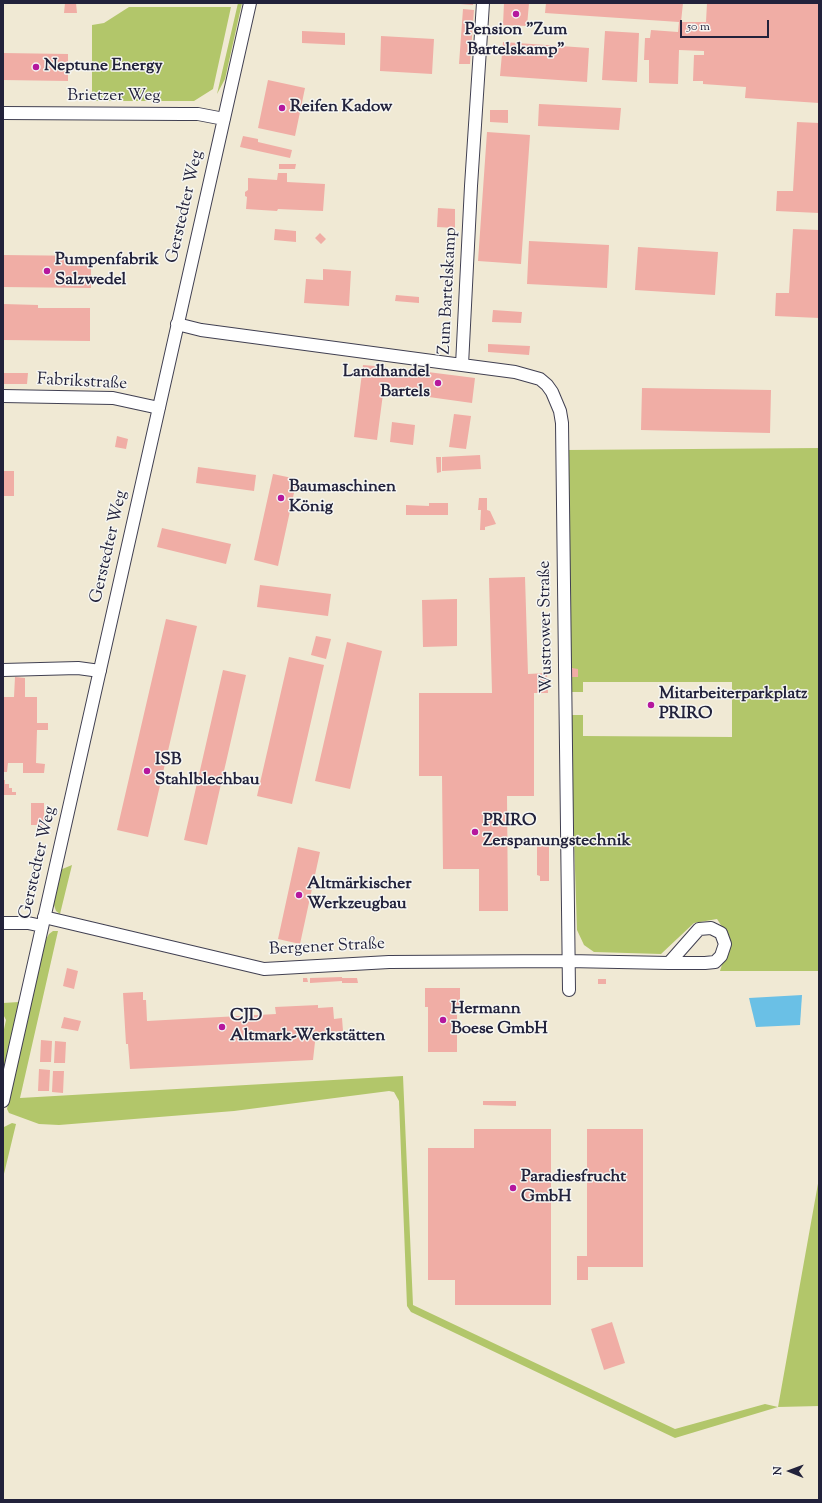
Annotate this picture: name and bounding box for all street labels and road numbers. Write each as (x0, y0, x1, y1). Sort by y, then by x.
street label: Brietzer Weg (67, 87, 161, 107)
street label: Gerstedter Weg (163, 149, 209, 265)
street label: Zum Bartelskamp (435, 227, 463, 355)
street label: Fabrikstraße (36, 370, 128, 396)
street label: Gerstedter Weg (87, 489, 133, 605)
street label: Wustrower Straße (536, 561, 558, 693)
street label: Gerstedter Weg (16, 805, 62, 921)
street label: Bergener Straße (269, 935, 385, 961)

